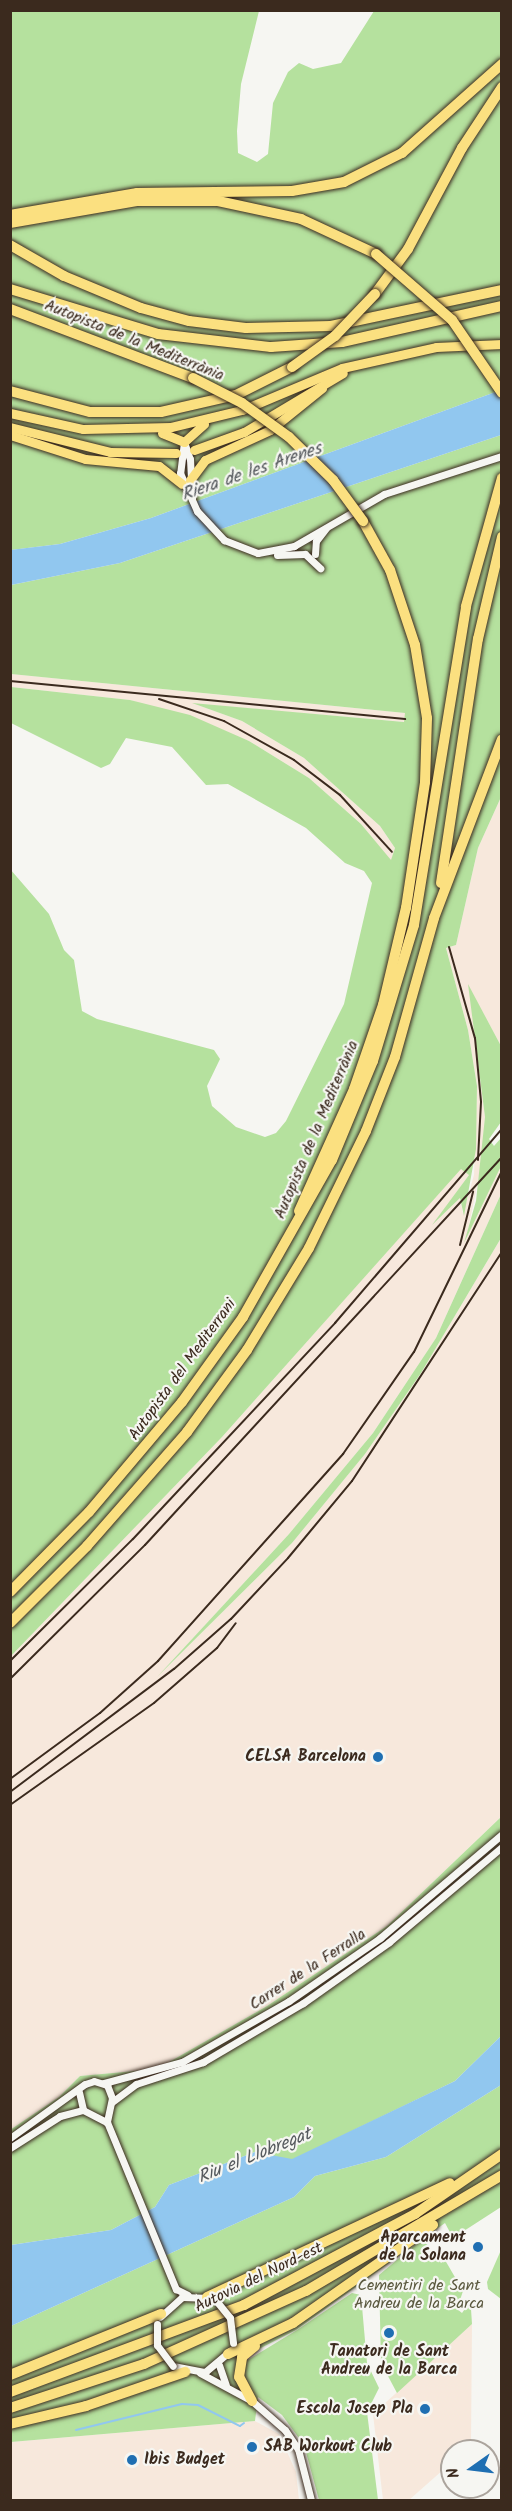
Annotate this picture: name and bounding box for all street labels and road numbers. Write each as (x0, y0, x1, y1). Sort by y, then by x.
street label: Autopista de la Mediterrània (42, 296, 226, 386)
street label: Autopista de la Mediterrània (271, 1038, 363, 1222)
street label: Autopista del Mediterrani (125, 1296, 241, 1444)
street label: Carrer de la Ferralla (246, 1925, 370, 2015)
street label: Autovia del Nord-est (192, 2239, 326, 2317)

